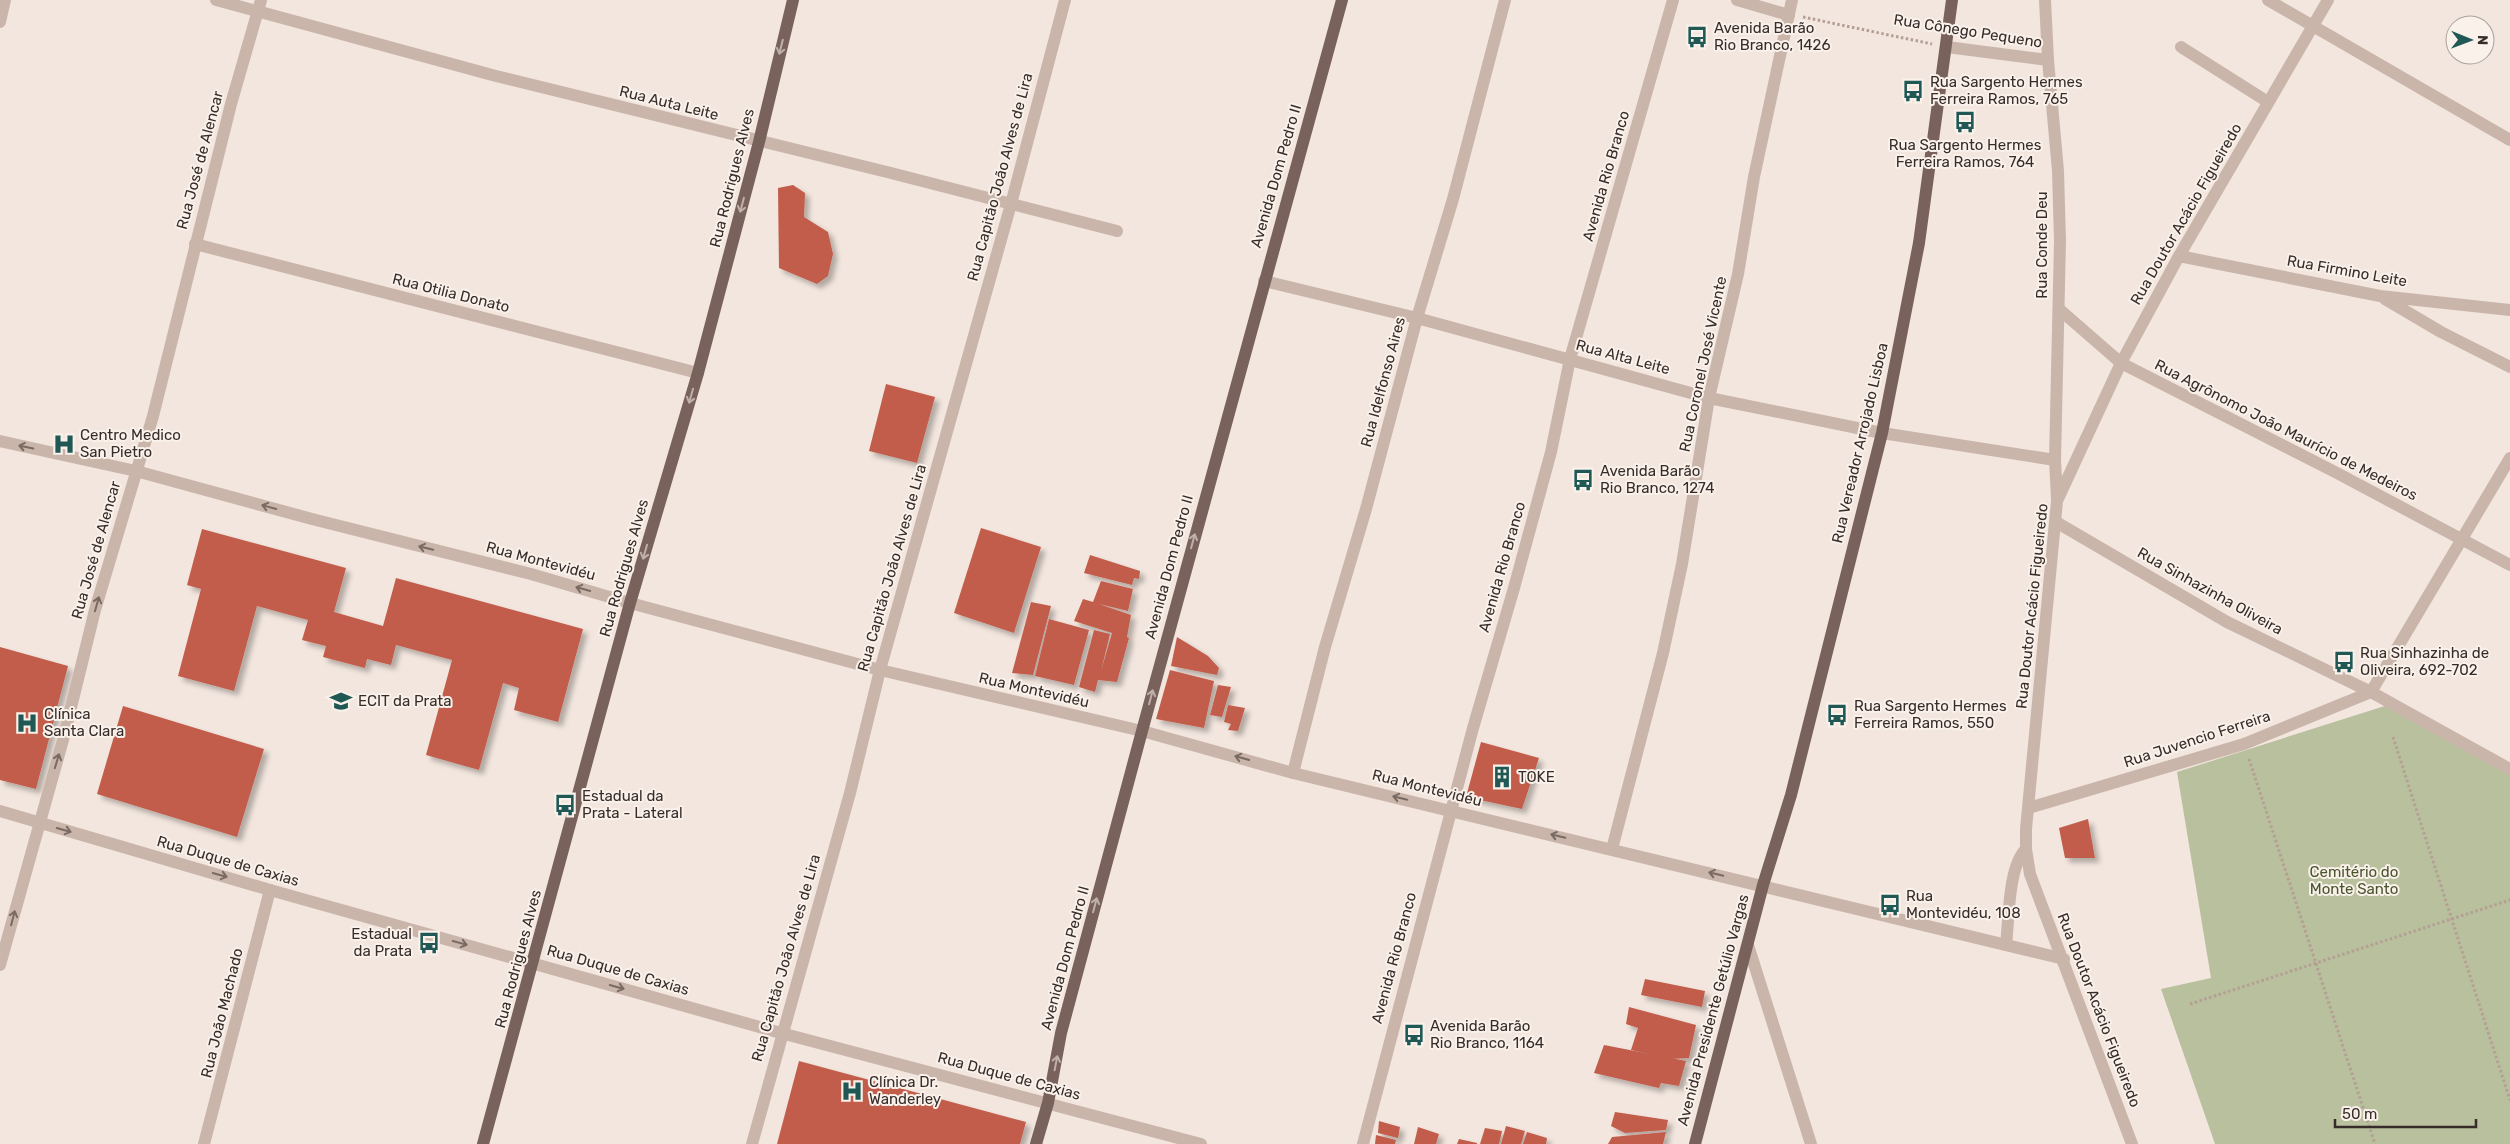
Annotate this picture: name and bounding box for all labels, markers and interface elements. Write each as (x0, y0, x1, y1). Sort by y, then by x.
street label: Rua Cônego Pequeno (1892, 10, 2044, 52)
north arrow (2445, 15, 2495, 65)
place label: Avenida Barão Rio Branco, 1426 (1714, 19, 1830, 54)
bus stop icon: Avenida Barão Rio Branco, 1426 (1684, 24, 1710, 50)
text: N (2474, 35, 2491, 45)
one-way arrow (776, 39, 785, 55)
street label: Rua Capitão João Alves de Lira (964, 71, 1036, 283)
place label: Rua Sargento Hermes Ferreira Ramos, 765 (1930, 73, 2083, 108)
bus stop icon: Rua Sargento Hermes Ferreira Ramos, 765 (1900, 78, 1926, 104)
street label: Rua Auta Leite (617, 82, 721, 124)
street label: Rua José de Alencar (173, 88, 227, 231)
street label: Avenida Dom Pedro II (1247, 102, 1305, 250)
street label: Rua Rodrigues Alves (706, 106, 758, 249)
street label: Avenida Rio Branco (1579, 109, 1633, 243)
bus stop icon: Rua Sargento Hermes Ferreira Ramos, 764 (1952, 109, 1978, 135)
street label: Rua Doutor Acácio Figueiredo (2127, 120, 2245, 308)
place label: Rua Sargento Hermes Ferreira Ramos, 764 (1889, 136, 2042, 171)
street label: Rua Conde Deu (2033, 191, 2051, 299)
one-way arrow (737, 197, 746, 213)
street label: Rua Firmino Leite (2285, 252, 2409, 290)
street label: Rua Otilia Donato (390, 270, 512, 316)
street label: Rua Coronel José Vicente (1676, 275, 1730, 453)
street label: Rua Idelfonso Aires (1357, 315, 1409, 449)
street label: Rua Alta Leite (1574, 336, 1672, 378)
street label: Rua Vereador Arrojado Lisboa (1828, 341, 1892, 545)
street label: Rua Agrônomo João Maurício de Medeiros (2152, 356, 2421, 505)
one-way arrow (686, 388, 696, 404)
place label: Centro Medico San Pietro (80, 426, 181, 461)
hospital icon: Centro Medico San Pietro (51, 431, 77, 457)
one-way arrow (19, 441, 35, 451)
street label: Rua Capitão João Alves de Lira (854, 462, 930, 674)
place label: Avenida Barão Rio Branco, 1274 (1600, 462, 1715, 497)
bus stop icon: Avenida Barão Rio Branco, 1274 (1570, 467, 1596, 493)
street label: Rua José de Alencar (68, 479, 124, 621)
street label: Avenida Dom Pedro II (1141, 493, 1197, 641)
street label: Rua Rodrigues Alves (596, 497, 652, 639)
street label: Avenida Rio Branco (1475, 500, 1529, 634)
one-way arrow (261, 502, 277, 512)
street label: Rua Doutor Acácio Figueiredo (2012, 502, 2052, 710)
one-way arrow (1189, 533, 1199, 549)
street label: Rua Montevidéu (484, 538, 598, 584)
one-way arrow (419, 543, 435, 552)
one-way arrow (640, 543, 650, 559)
street label: Rua Sinhazinha Oliveira (2134, 544, 2286, 638)
one-way arrow (576, 584, 592, 594)
one-way arrow (92, 596, 102, 612)
place label: Rua Sinhazinha de Oliveira, 692-702 (2360, 644, 2489, 679)
bus stop icon: Rua Sinhazinha de Oliveira, 692-702 (2331, 649, 2357, 675)
street label: Rua Montevidéu (977, 669, 1091, 711)
school or university icon: ECIT da Prata (328, 688, 354, 714)
one-way arrow (1146, 690, 1156, 706)
place label: ECIT da Prata (358, 692, 452, 710)
place label: Rua Sargento Hermes Ferreira Ramos, 550 (1854, 697, 2007, 732)
bus stop icon: Rua Sargento Hermes Ferreira Ramos, 550 (1824, 702, 1850, 728)
place label: Clínica Santa Clara (44, 705, 124, 740)
street label: Rua Juvencio Ferreira (2121, 707, 2273, 771)
hospital icon: Clínica Santa Clara (14, 710, 40, 736)
one-way arrow (1235, 753, 1251, 763)
one-way arrow (52, 754, 62, 770)
building icon: TOKE (1489, 764, 1515, 790)
street label: Rua Montevidéu (1370, 766, 1484, 810)
place label: TOKE (1518, 768, 1555, 786)
place label: Estadual da Prata - Lateral (582, 787, 683, 822)
bus stop icon: Estadual da Prata - Lateral (552, 792, 578, 818)
one-way arrow (1392, 793, 1408, 802)
one-way arrow (55, 825, 71, 835)
one-way arrow (1550, 831, 1566, 840)
street label: Rua Duque de Caxias (155, 832, 302, 890)
street label: Rua Capitão João Alves de Lira (748, 852, 824, 1064)
park label: Cemitério do Monte Santo (2310, 863, 2398, 898)
one-way arrow (1708, 869, 1724, 878)
one-way arrow (211, 871, 227, 881)
street label: Avenida Dom Pedro II (1037, 884, 1093, 1032)
place label: Rua Montevidéu, 108 (1906, 887, 2021, 922)
street label: Rua Rodrigues Alves (491, 888, 545, 1030)
street label: Avenida Rio Branco (1368, 890, 1420, 1026)
street label: Avenida Presidente Getúlio Vargas (1673, 892, 1753, 1128)
bus stop icon: Rua Montevidéu, 108 (1877, 892, 1903, 918)
one-way arrow (1091, 898, 1101, 914)
one-way arrow (9, 910, 18, 926)
street label: Rua Doutor Acácio Figueiredo (2054, 910, 2144, 1110)
place label: Estadual da Prata (351, 925, 412, 960)
bus stop icon: Estadual da Prata (416, 930, 442, 956)
one-way arrow (452, 938, 468, 948)
street label: Rua Duque de Caxias (545, 941, 692, 999)
street label: Rua João Machado (197, 946, 247, 1080)
one-way arrow (608, 982, 624, 992)
place label: Avenida Barão Rio Branco, 1164 (1430, 1017, 1544, 1052)
bus stop icon: Avenida Barão Rio Branco, 1164 (1401, 1022, 1427, 1048)
street label: Rua Duque de Caxias (936, 1048, 1083, 1104)
one-way arrow (1051, 1055, 1061, 1071)
place label: Clínica Dr. Wanderley (869, 1073, 941, 1108)
hospital icon: Clínica Dr. Wanderley (839, 1078, 865, 1104)
scale bar (2335, 1096, 2476, 1128)
text: 50 m (2342, 1105, 2377, 1123)

